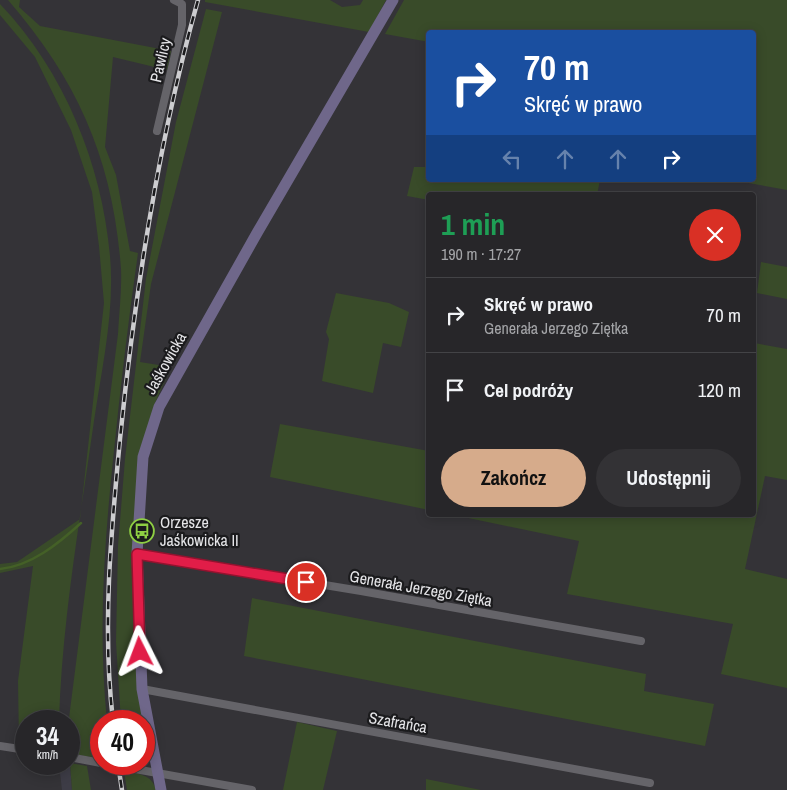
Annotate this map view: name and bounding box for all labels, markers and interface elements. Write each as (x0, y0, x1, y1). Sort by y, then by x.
street label: Pawlicy (144, 35, 176, 84)
text: 70 m (524, 44, 589, 91)
icon: right (441, 50, 506, 115)
text: Skręć w prawo (524, 89, 642, 119)
icon: left (498, 145, 526, 173)
icon: ahead (551, 145, 579, 173)
icon: ahead (604, 145, 632, 173)
icon: right (657, 145, 685, 173)
text: 1 min (441, 204, 505, 244)
button: close (689, 209, 741, 261)
text: 190 m · 17:27 (441, 243, 521, 265)
text: Skręć w prawo (484, 291, 593, 317)
icon: right (441, 301, 469, 329)
text: 70 m (706, 302, 741, 328)
text: Generała Jerzego Ziętka (484, 317, 628, 339)
street label: Jaśkowicka (139, 327, 191, 398)
icon: arrive (441, 376, 469, 404)
text: Cel podróży (484, 377, 573, 403)
text: 120 m (698, 377, 741, 403)
button: Zakończ (441, 449, 586, 507)
button: Udostępnij (596, 449, 741, 507)
place label: Orzesze Jaśkowicka II (160, 511, 239, 551)
bus stop icon: Orzesze Jaśkowicka II (129, 518, 155, 544)
pin (285, 561, 327, 603)
street label: Generała Jerzego Ziętka (348, 565, 495, 611)
icon: arrive (292, 568, 320, 596)
position arrow (113, 625, 165, 677)
street label: Szafrańca (367, 706, 430, 738)
speed limit sign: 40 (90, 710, 155, 775)
text: 34 (36, 719, 59, 753)
text: km/h (37, 747, 58, 763)

